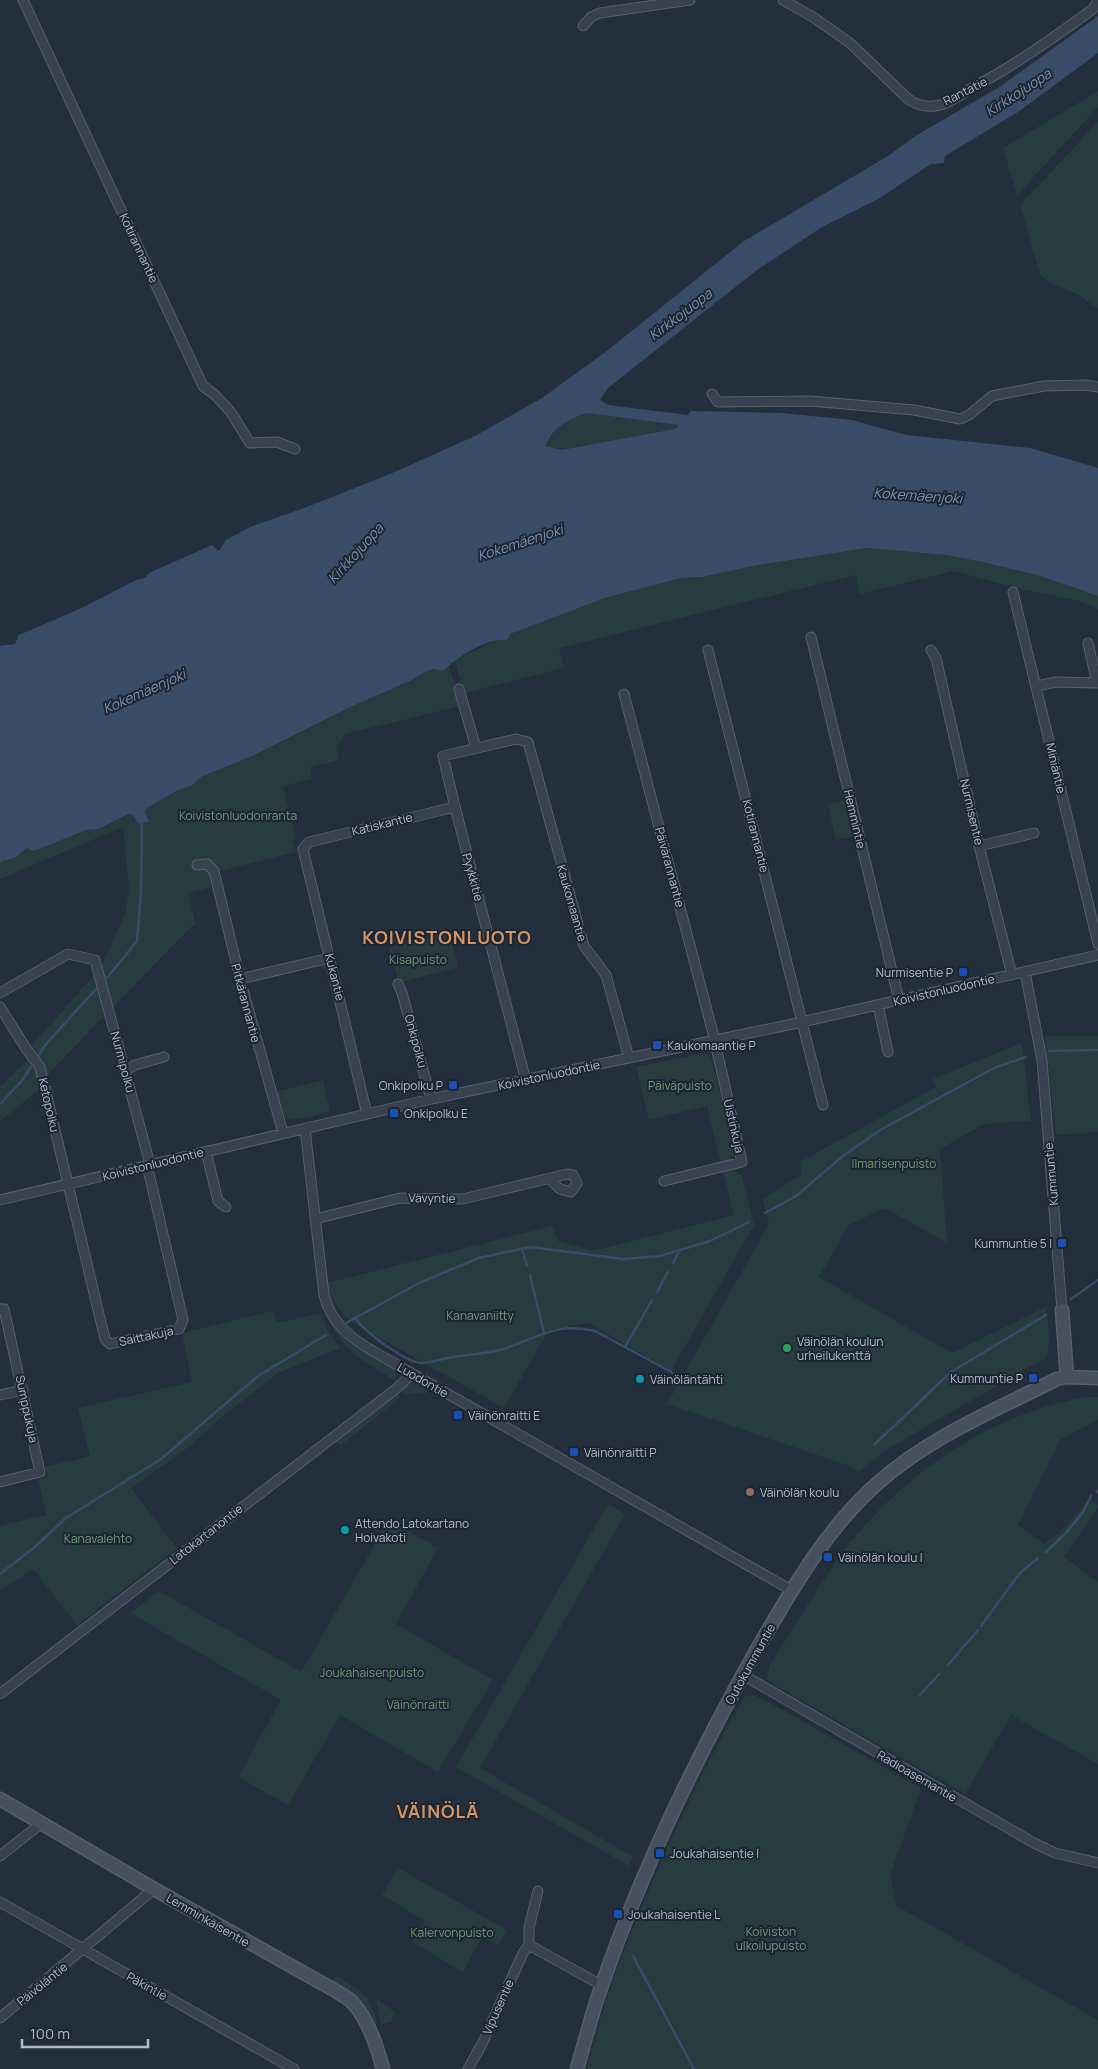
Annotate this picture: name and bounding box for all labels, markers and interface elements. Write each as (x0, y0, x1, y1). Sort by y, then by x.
water label: Kirkkojuopa (981, 63, 1056, 120)
street label: Rantatie (940, 73, 990, 109)
street label: Kotirannantie (115, 211, 163, 285)
water label: Kirkkojuopa (644, 283, 717, 344)
water label: Kokemäenjoki (873, 482, 965, 508)
water label: Kirkkojuopa (323, 518, 388, 587)
water label: Kokemäenjoki (475, 519, 567, 565)
water label: Kokemäenjoki (100, 664, 190, 718)
street label: Miniäntie (1042, 741, 1070, 795)
street label: Nurmisentie (956, 777, 988, 847)
street label: Hemmintie (840, 788, 870, 850)
street label: Kotirannantie (739, 798, 773, 874)
park label: Koivistonluodonranta (179, 807, 297, 824)
street label: Katiskantie (350, 808, 414, 840)
street label: Päivärannantie (651, 825, 689, 909)
street label: Pyykkitie (458, 851, 488, 903)
street label: Kaukomaantie (553, 863, 591, 943)
district label: KOIVISTONLUOTO (362, 925, 532, 949)
park label: Kisapuisto (389, 951, 447, 968)
street label: Kukantie (321, 952, 349, 1002)
street label: Pitkärannantie (227, 962, 265, 1044)
place label: Nurmisentie P (876, 964, 953, 981)
marker: Nurmisentie P (957, 966, 969, 978)
street label: Koivistonluodontie (892, 970, 996, 1010)
street label: Onkipolku (401, 1012, 431, 1070)
street label: Nurmipolku (107, 1030, 139, 1094)
place label: Kaukomaantie P (667, 1037, 756, 1054)
marker: Kaukomaantie P (651, 1039, 663, 1051)
street label: Koivistonluodontie (497, 1056, 601, 1094)
street label: Ketopolku (34, 1076, 64, 1134)
place label: Onkipolku P (379, 1077, 443, 1094)
park label: Päiväpuisto (648, 1077, 712, 1094)
marker: Onkipolku P (447, 1079, 459, 1091)
street label: Uistinkuja (720, 1097, 748, 1155)
place label: Onkipolku E (404, 1105, 468, 1122)
marker: Onkipolku E (388, 1107, 400, 1119)
street label: Kummuntie (1040, 1142, 1062, 1206)
street label: Koivistonluodontie (101, 1143, 205, 1185)
park label: Ilmarisenpuisto (852, 1155, 936, 1172)
street label: Vävyntie (408, 1189, 456, 1207)
place label: Kummuntie 5 I (974, 1235, 1052, 1252)
marker: Kummuntie 5 I (1056, 1237, 1068, 1249)
park label: Kanavaniitty (446, 1307, 515, 1324)
street label: Saittakuja (117, 1322, 175, 1350)
place label: Väinölän koulun urheilukenttä (797, 1333, 883, 1364)
marker: Väinölän koulun urheilukenttä (781, 1342, 793, 1354)
street label: Luodontie (394, 1359, 452, 1401)
place label: Kummuntie P (950, 1370, 1023, 1387)
place label: Väinöläntähti (650, 1371, 723, 1388)
marker: Kummuntie P (1027, 1372, 1039, 1384)
marker: Väinöläntähti (634, 1373, 646, 1385)
street label: Sumppukuja (12, 1374, 42, 1444)
place label: Väinönraitti E (468, 1407, 540, 1424)
marker: Väinönraitti E (452, 1409, 464, 1421)
place label: Väinönraitti P (584, 1444, 656, 1461)
marker: Väinönraitti P (568, 1446, 580, 1458)
place label: Väinölän koulu (760, 1484, 839, 1501)
marker: Väinölän koulu (744, 1486, 756, 1498)
street label: Latokartanontie (166, 1500, 246, 1568)
place label: Attendo Latokartano Hoivakoti (355, 1515, 469, 1546)
marker: Attendo Latokartano Hoivakoti (339, 1524, 351, 1536)
park label: Kanavalehto (64, 1530, 132, 1547)
place label: Väinölän koulu I (838, 1549, 923, 1566)
marker: Väinölän koulu I (822, 1551, 834, 1563)
street label: Outokummuntie (721, 1621, 779, 1707)
park label: Joukahaisenpuisto (320, 1664, 424, 1681)
park label: Väinönraitti (387, 1696, 449, 1713)
street label: Radioasemantie (874, 1746, 960, 1806)
district label: VÄINÖLÄ (397, 1799, 479, 1823)
place label: Joukahaisentie I (670, 1845, 759, 1862)
marker: Joukahaisentie I (654, 1847, 666, 1859)
street label: Lemminkäisentie (163, 1889, 253, 1951)
place label: Joukahaisentie L (628, 1906, 720, 1923)
marker: Joukahaisentie L (612, 1908, 624, 1920)
park label: Koiviston ulkoilupuisto (736, 1923, 806, 1954)
park label: Kalervonpuisto (410, 1924, 494, 1941)
street label: Päivöläntie (13, 1958, 71, 2010)
street label: Päkintie (124, 1968, 170, 2004)
street label: Vipusentie (478, 1977, 518, 2037)
scale bar (22, 2016, 149, 2048)
text: 100 m (30, 2023, 70, 2044)

